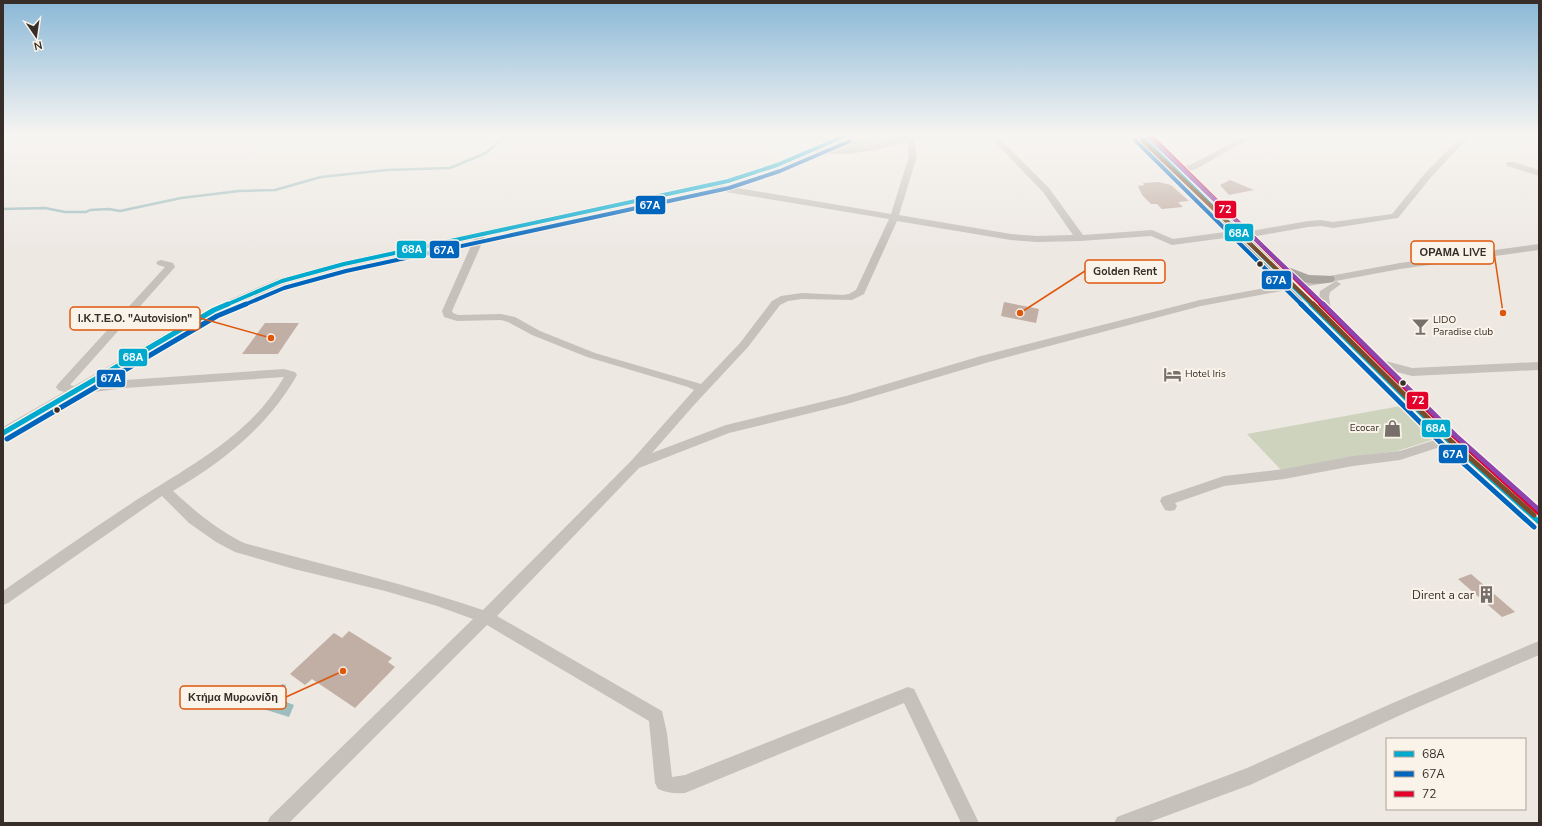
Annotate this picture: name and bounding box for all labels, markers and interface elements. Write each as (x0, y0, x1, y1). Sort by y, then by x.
north arrow (16, 16, 56, 56)
text: N (32, 37, 44, 53)
line badge: 67Α (635, 195, 666, 215)
text: 67Α (639, 198, 661, 213)
line badge: 72 (1214, 200, 1237, 219)
text: 72 (1218, 202, 1232, 217)
line badge: 68Α (1224, 223, 1254, 242)
text: 68Α (1228, 226, 1250, 241)
line badge: 68Α (396, 240, 427, 259)
line badge: 67Α (429, 240, 460, 259)
callout: ΟΡΑΜΑ LIVE (1411, 241, 1494, 264)
text: 68Α (401, 242, 423, 257)
text: 67Α (433, 243, 455, 258)
text: ΟΡΑΜΑ LIVE (1420, 245, 1486, 260)
unlabelled marker (1255, 259, 1265, 269)
callout: Golden Rent (1085, 260, 1165, 283)
text: Golden Rent (1093, 264, 1158, 279)
line badge: 67Α (1261, 270, 1292, 290)
text: 67Α (1265, 273, 1287, 288)
callout: I.Κ.Τ.Ε.Ο. "Autovision" (70, 307, 200, 330)
text: I.Κ.Τ.Ε.Ο. "Autovision" (78, 311, 192, 326)
place label: LIDO Paradise club (1433, 313, 1493, 339)
bar icon: LIDO Paradise club (1410, 316, 1430, 336)
line badge: 68Α (118, 348, 148, 367)
text: 68Α (122, 350, 144, 365)
hotel icon: Hotel Iris (1162, 364, 1182, 384)
place label: Hotel Iris (1185, 367, 1226, 381)
line badge: 67Α (96, 369, 126, 388)
text: 67Α (100, 371, 122, 386)
unlabelled marker (1398, 378, 1408, 388)
line badge: 72 (1406, 391, 1429, 410)
text: 72 (1411, 393, 1425, 408)
unlabelled marker (52, 405, 62, 415)
shop icon: Ecocar (1382, 418, 1402, 438)
line badge: 68Α (1421, 419, 1451, 438)
place label: Ecocar (1350, 421, 1379, 435)
text: 68Α (1425, 421, 1447, 436)
line badge: 67Α (1438, 444, 1468, 464)
text: 67Α (1442, 447, 1464, 462)
building icon: Dirent a car (1477, 585, 1497, 605)
place label: Dirent a car (1412, 587, 1475, 603)
callout: Κτήμα Μυρωνίδη (180, 686, 286, 709)
text: Κτήμα Μυρωνίδη (188, 690, 278, 705)
legend (1386, 738, 1526, 810)
text: 68Α (1422, 746, 1444, 762)
text: 67Α (1422, 766, 1444, 782)
text: 72 (1422, 786, 1436, 802)

